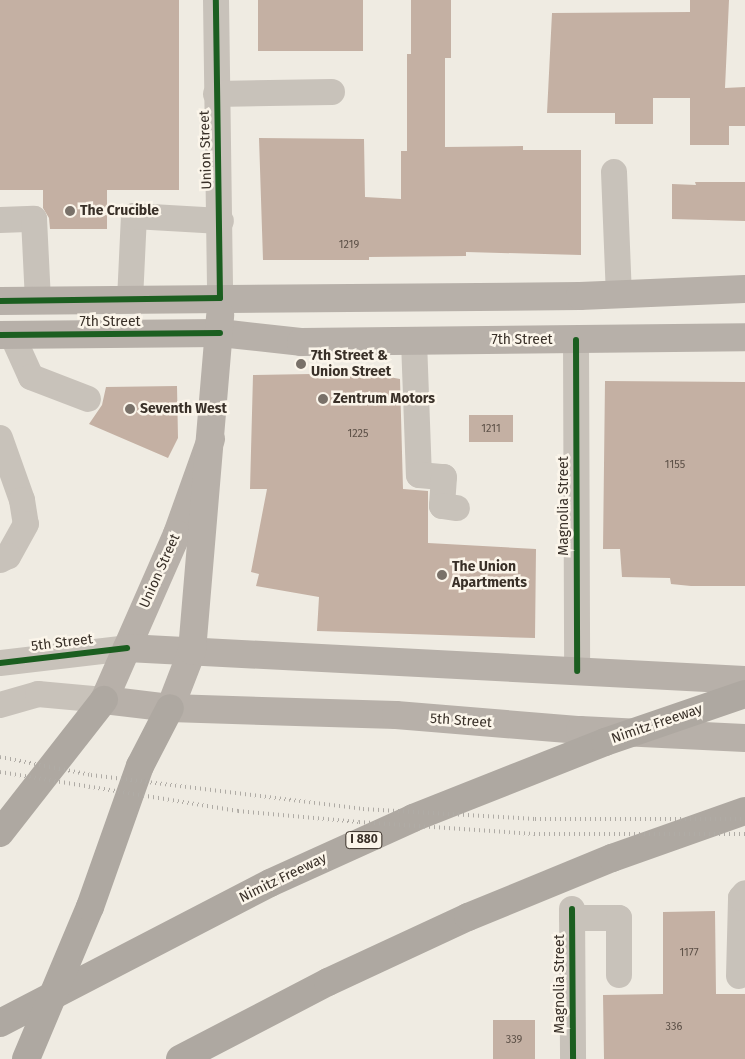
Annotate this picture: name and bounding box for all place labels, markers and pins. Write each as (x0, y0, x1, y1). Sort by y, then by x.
place label: The Crucible (80, 203, 159, 219)
marker: The Crucible (64, 205, 76, 217)
place label: 7th Street & Union Street (311, 348, 391, 381)
marker: 7th Street & Union Street (295, 358, 307, 370)
place label: Zentrum Motors (333, 391, 435, 407)
marker: Zentrum Motors (317, 393, 329, 405)
place label: Seventh West (140, 401, 227, 417)
marker: Seventh West (124, 403, 136, 415)
place label: The Union Apartments (452, 559, 527, 592)
marker: The Union Apartments (436, 569, 448, 581)

